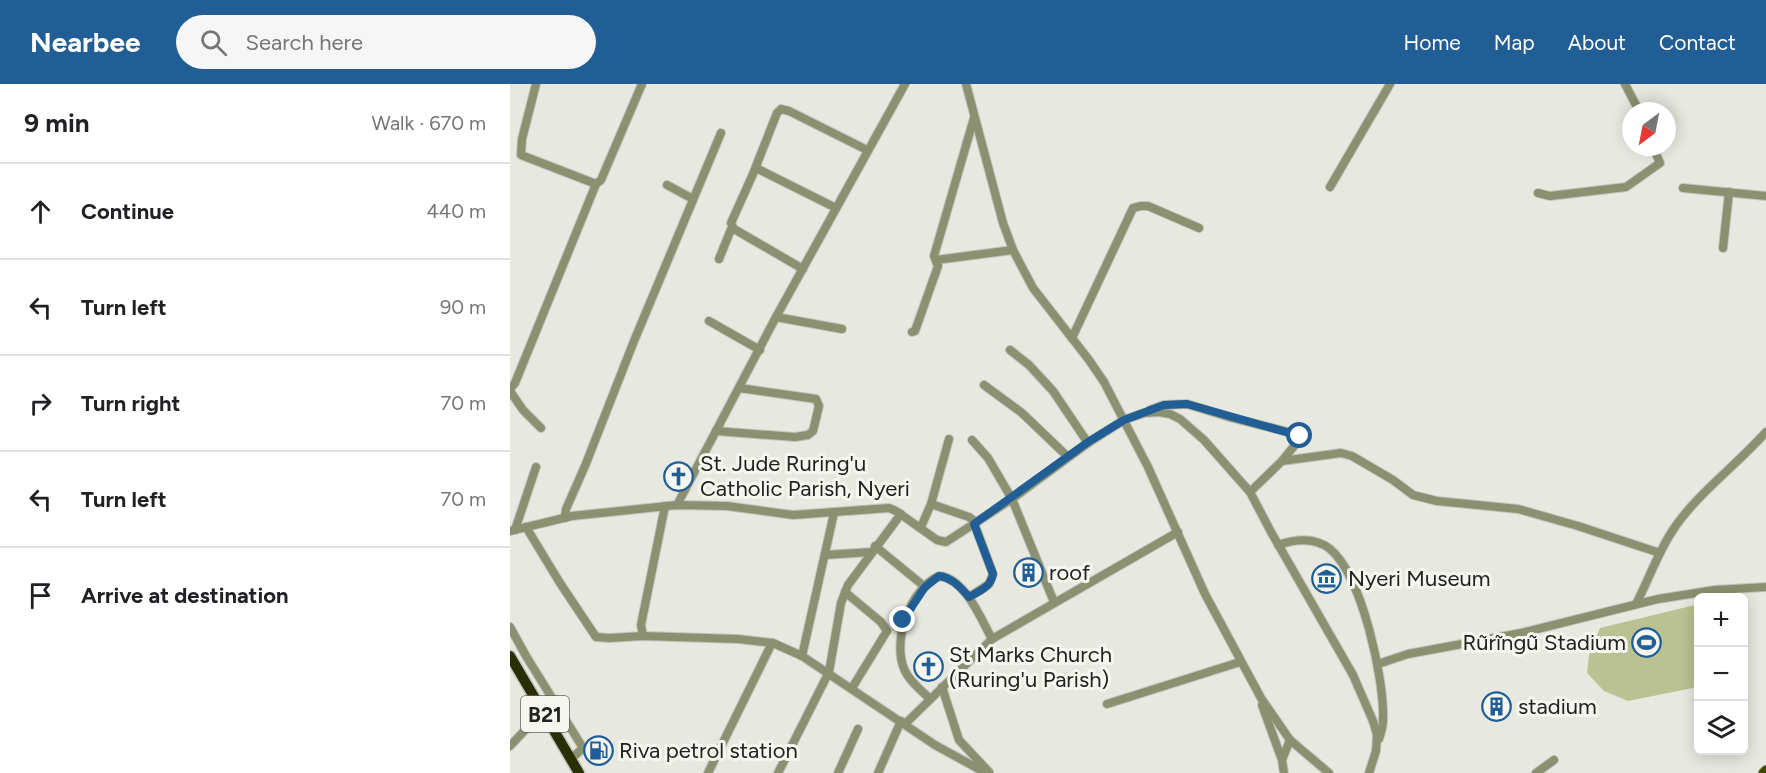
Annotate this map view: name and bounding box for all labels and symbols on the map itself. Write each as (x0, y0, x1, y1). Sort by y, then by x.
north arrow (1622, 102, 1676, 156)
route start (1286, 422, 1312, 448)
place label: St. Jude Ruring'u Catholic Parish, Nyeri (700, 450, 910, 502)
church icon: St. Jude Ruring'u Catholic Parish, Nyeri (663, 460, 695, 492)
building icon: roof (1012, 556, 1044, 588)
place label: roof (1049, 559, 1091, 586)
museum icon: Nyeri Museum (1311, 562, 1343, 594)
place label: Nyeri Museum (1348, 565, 1490, 592)
route end (889, 606, 915, 632)
sports icon: Rũrĩngũ Stadium (1631, 626, 1663, 658)
place label: Rũrĩngũ Stadium (1463, 629, 1626, 656)
place label: St Marks Church (Ruring'u Parish) (949, 641, 1112, 693)
church icon: St Marks Church (Ruring'u Parish) (912, 651, 944, 683)
building icon: stadium (1481, 690, 1513, 722)
place label: stadium (1518, 693, 1597, 720)
road number: B21 (521, 696, 569, 732)
fuel station icon: Riva petrol station (582, 734, 614, 766)
place label: Riva petrol station (619, 737, 798, 764)

